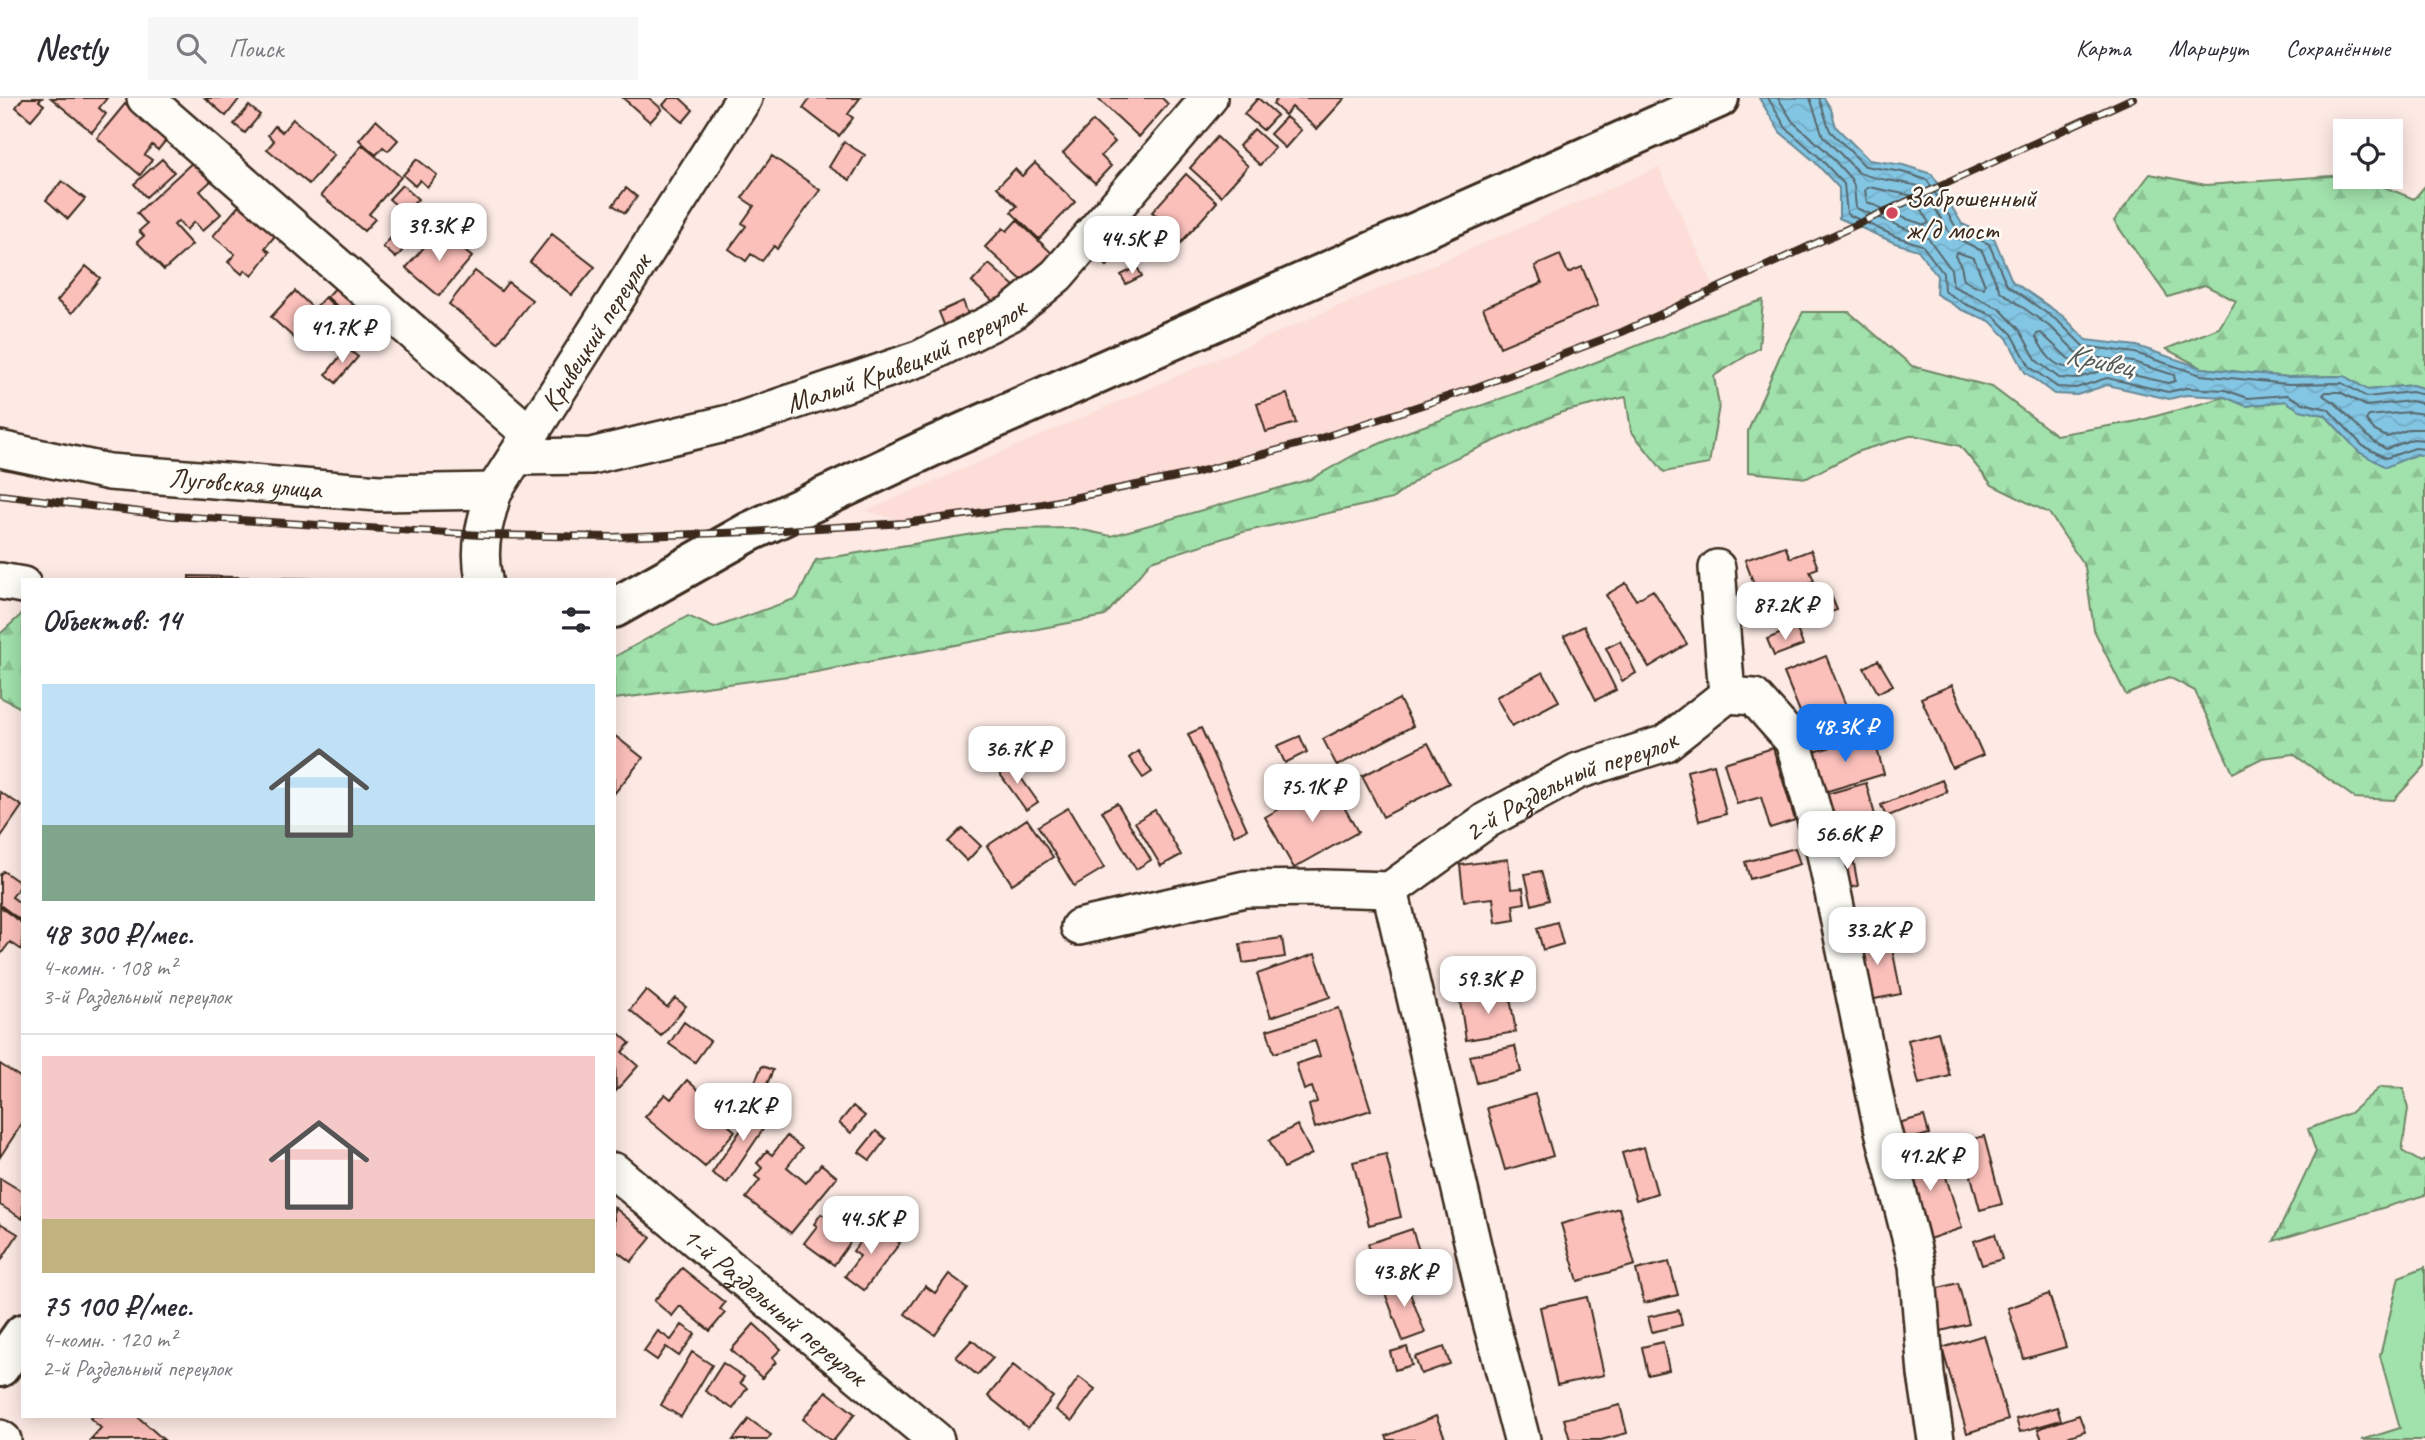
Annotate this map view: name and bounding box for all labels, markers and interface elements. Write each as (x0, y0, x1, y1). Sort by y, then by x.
search box (148, 17, 638, 80)
text: Nestly (35, 27, 106, 69)
icon: search (172, 29, 210, 67)
text: Поиск (228, 32, 283, 65)
text: Карта (2076, 33, 2131, 63)
text: Маршрут (2169, 33, 2248, 63)
text: Сохранённые (2286, 33, 2390, 63)
map controls (2333, 119, 2403, 189)
button: locate (2333, 119, 2403, 189)
place label: Заброшенный ж/д мост (1906, 180, 2037, 247)
pin: 39.3K ₽ (374, 204, 504, 263)
marker: Заброшенный ж/д мост (1884, 205, 1900, 221)
text: 39.3K ₽ (407, 211, 471, 240)
pin: 44.5K ₽ (1067, 216, 1197, 276)
text: 44.5K ₽ (1100, 224, 1164, 253)
street label: Кривецкий переулок (532, 245, 660, 417)
street label: Малый Кривецкий переулок (781, 289, 1035, 420)
pin: 41.7K ₽ (277, 306, 407, 365)
text: 41.7K ₽ (310, 313, 374, 342)
water label: Кривец (2063, 334, 2140, 386)
street label: Луговская улица (168, 459, 325, 506)
pin: 87.2K ₽ (1720, 582, 1850, 642)
text: 87.2K ₽ (1753, 590, 1817, 619)
text: Объектов: 14 (42, 601, 181, 639)
icon: filters (557, 601, 595, 639)
pin: 48.3K ₽ (1780, 704, 1910, 764)
text: 48.3K ₽ (1813, 712, 1877, 741)
street label: 2-й Раздельный переулок (1456, 722, 1686, 849)
pin: 36.7K ₽ (952, 726, 1082, 786)
icon: home (256, 730, 382, 856)
text: 36.7K ₽ (984, 734, 1050, 763)
pin: 75.1K ₽ (1247, 764, 1377, 824)
text: 75.1K ₽ (1280, 772, 1344, 801)
pin: 56.6K ₽ (1782, 812, 1912, 871)
text: 56.6K ₽ (1814, 819, 1880, 848)
pin: 33.2K ₽ (1812, 908, 1942, 967)
text: 48 300 ₽/мес. (42, 915, 193, 953)
text: 33.2K ₽ (1845, 915, 1909, 944)
text: 4-комн. · 108 m² (42, 953, 176, 982)
pin: 59.3K ₽ (1423, 956, 1553, 1016)
text: 59.3K ₽ (1456, 964, 1520, 993)
text: 3-й Раздельный переулок (42, 982, 231, 1011)
pin: 41.2K ₽ (678, 1084, 808, 1143)
text: 41.2K ₽ (711, 1091, 775, 1120)
icon: home (256, 1102, 382, 1228)
pin: 41.2K ₽ (1865, 1134, 1995, 1193)
text: 41.2K ₽ (1898, 1141, 1962, 1170)
pin: 44.5K ₽ (806, 1196, 936, 1256)
text: 44.5K ₽ (839, 1204, 903, 1233)
street label: 1-й Раздельный переулок (676, 1218, 877, 1395)
pin: 43.8K ₽ (1339, 1250, 1469, 1309)
text: 43.8K ₽ (1372, 1257, 1436, 1286)
text: 75 100 ₽/мес. (42, 1287, 192, 1325)
text: 4-комн. · 120 m² (42, 1325, 176, 1354)
text: 2-й Раздельный переулок (42, 1354, 231, 1383)

